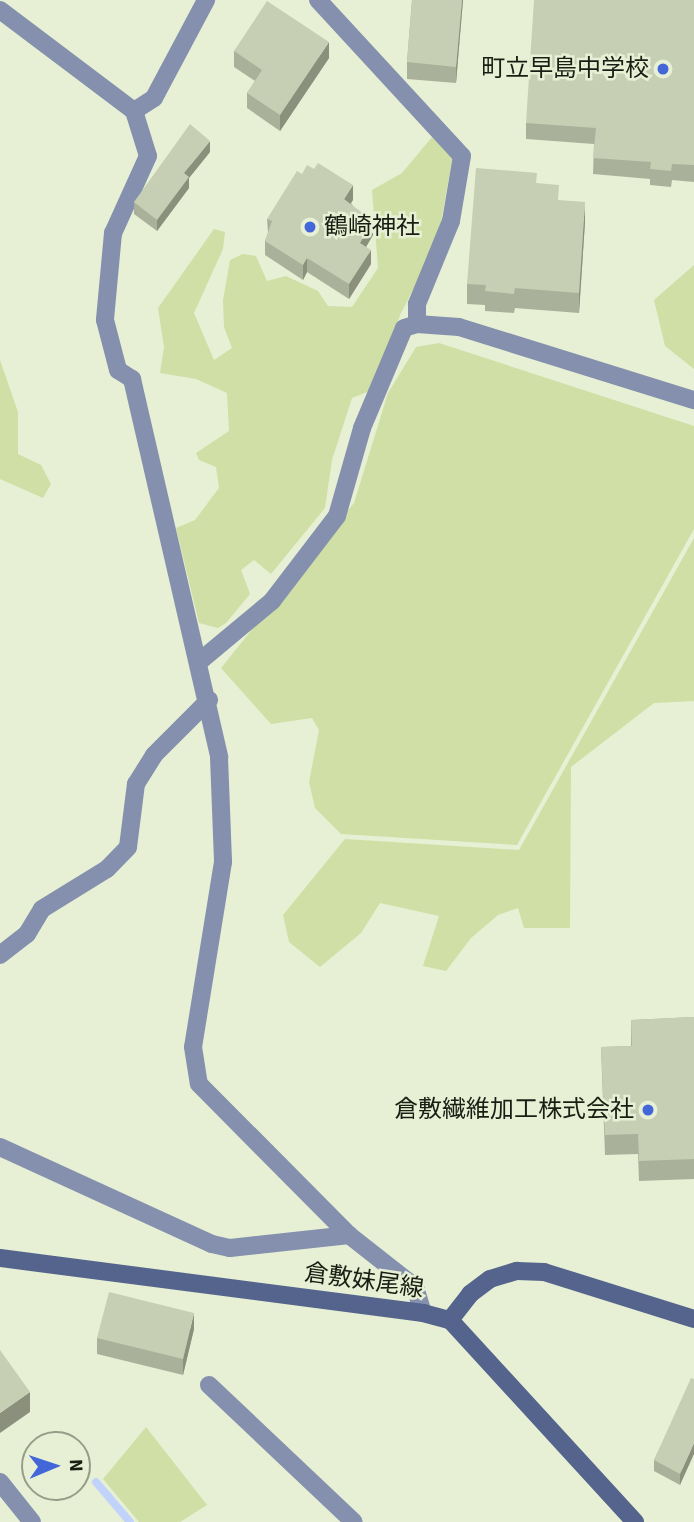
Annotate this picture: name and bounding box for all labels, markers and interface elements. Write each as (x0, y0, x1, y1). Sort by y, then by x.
place label: 町立早島中学校 (481, 55, 649, 83)
marker: 町立早島中学校 (655, 61, 671, 77)
place label: 鶴崎神社 (324, 213, 420, 241)
marker: 鶴崎神社 (302, 219, 318, 235)
place label: 倉敷繊維加工株式会社 (394, 1096, 634, 1124)
marker: 倉敷繊維加工株式会社 (640, 1102, 656, 1118)
street label: 倉敷妹尾線 (303, 1258, 425, 1304)
north arrow (21, 1431, 91, 1501)
text: N (62, 1459, 89, 1472)

